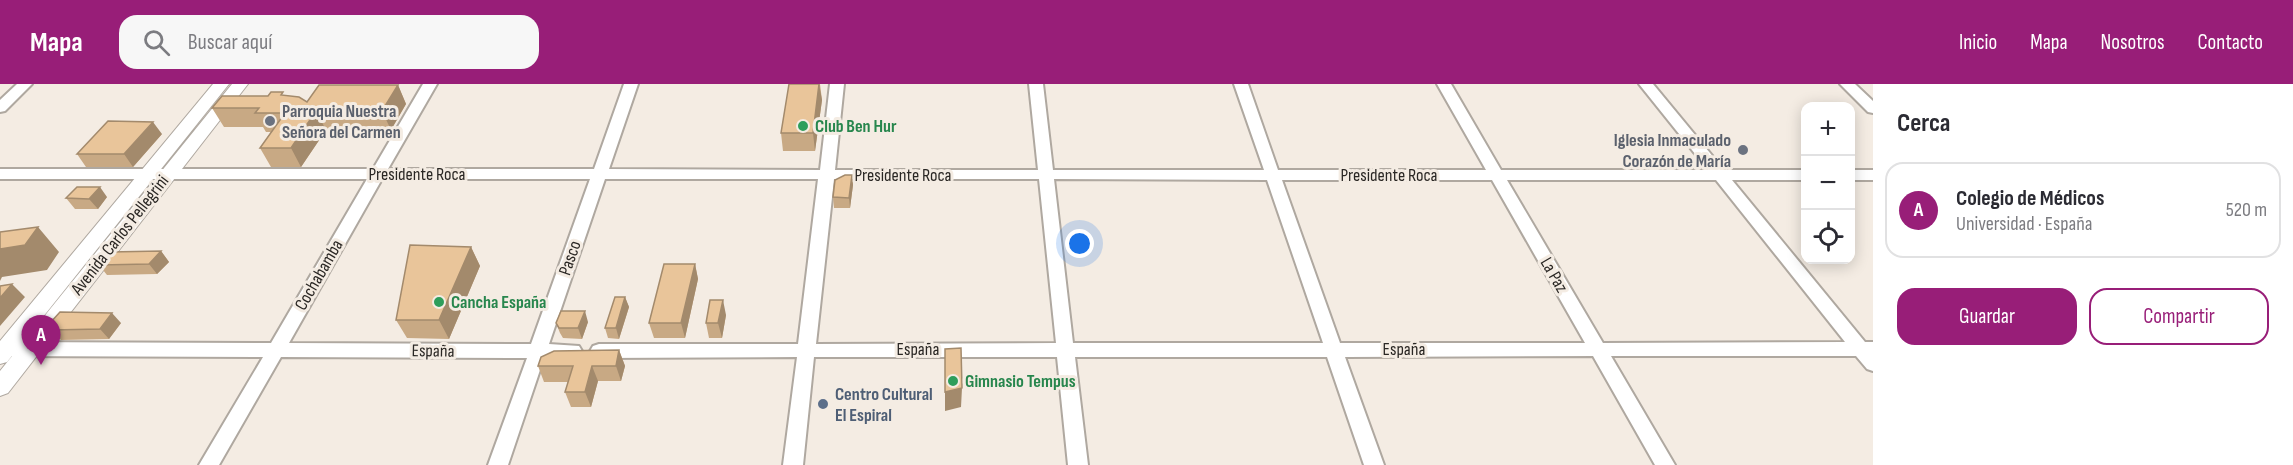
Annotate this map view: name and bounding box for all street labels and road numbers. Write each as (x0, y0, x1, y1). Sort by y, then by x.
street label: Presidente Roca (368, 164, 466, 185)
street label: Presidente Roca (854, 165, 952, 186)
street label: Presidente Roca (1340, 165, 1438, 186)
street label: Avenida Carlos Pellegrini (66, 171, 173, 300)
street label: Cochabamba (290, 236, 348, 314)
street label: Pasco (554, 238, 586, 278)
street label: La Paz (1536, 254, 1573, 297)
street label: España (897, 339, 940, 360)
street label: España (1383, 339, 1426, 360)
street label: España (411, 340, 455, 362)

